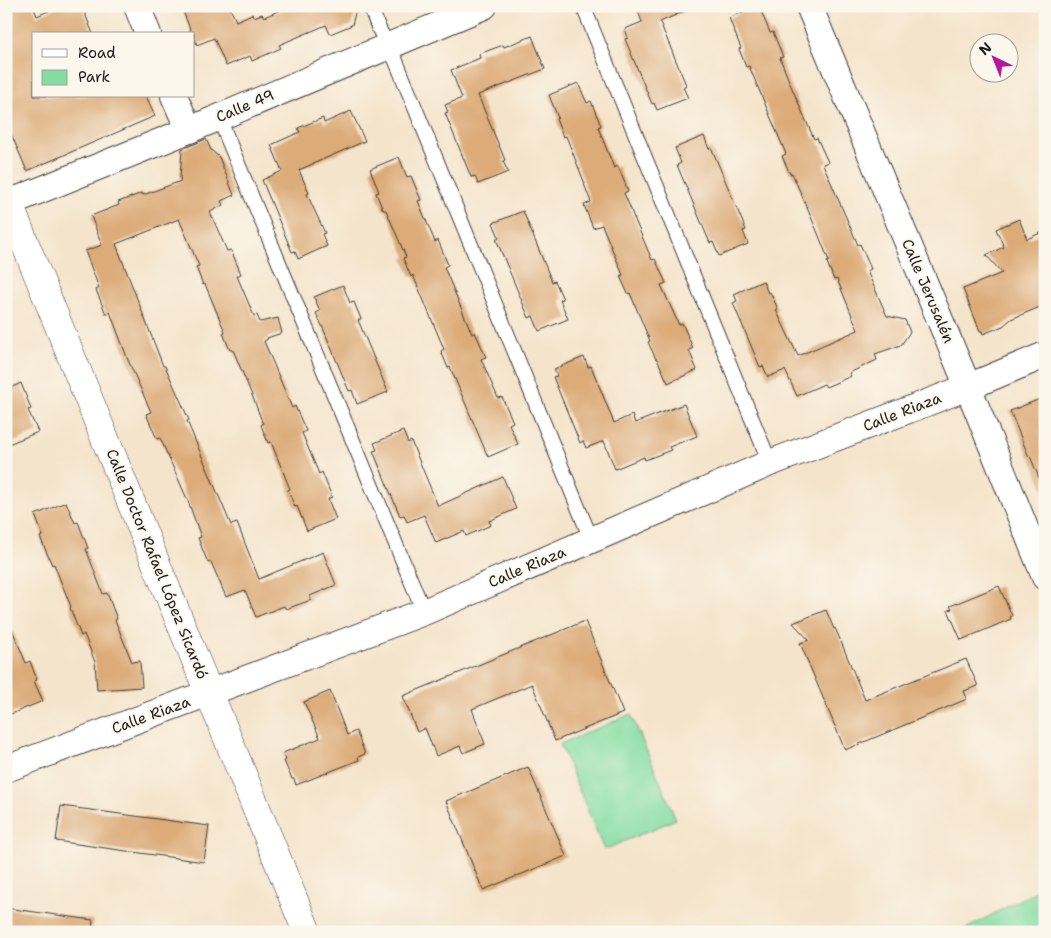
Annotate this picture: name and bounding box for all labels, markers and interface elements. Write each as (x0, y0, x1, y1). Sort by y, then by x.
legend (32, 32, 195, 98)
north arrow (968, 32, 1018, 82)
text: N (975, 38, 995, 59)
text: Road (78, 43, 116, 63)
text: Park (78, 67, 110, 87)
street label: Calle 49 (213, 85, 277, 127)
street label: Calle Jerusalén (897, 236, 959, 346)
street label: Calle Riaza (860, 388, 945, 436)
street label: Calle Doctor Rafael López Sicardó (102, 446, 212, 682)
street label: Calle Riaza (485, 541, 569, 592)
street label: Calle Riaza (109, 691, 194, 738)

